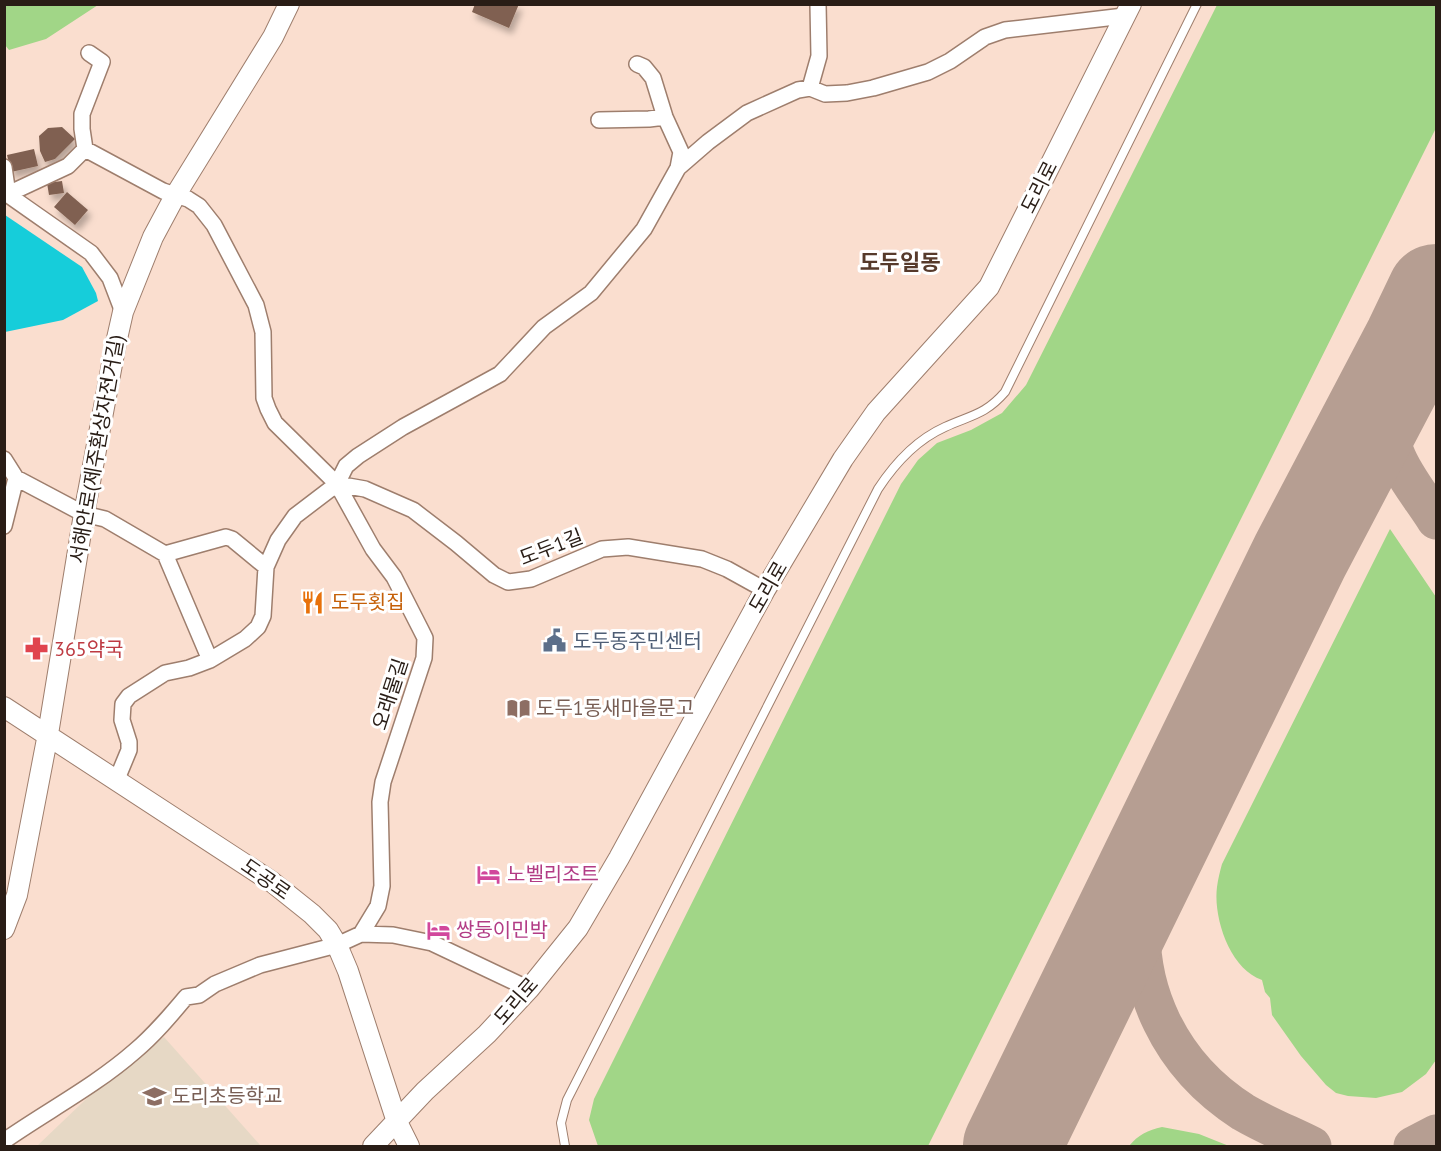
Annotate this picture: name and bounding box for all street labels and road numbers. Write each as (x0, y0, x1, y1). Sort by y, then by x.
street label: 도리로 (1015, 157, 1063, 217)
street label: 서해안로(제주환상자전거길) (64, 333, 130, 565)
street label: 도두1길 (515, 523, 587, 571)
street label: 도리로 (743, 557, 793, 617)
street label: 오래물길 (366, 655, 414, 733)
street label: 도공로 (236, 853, 296, 905)
street label: 도리로 (488, 972, 544, 1030)

